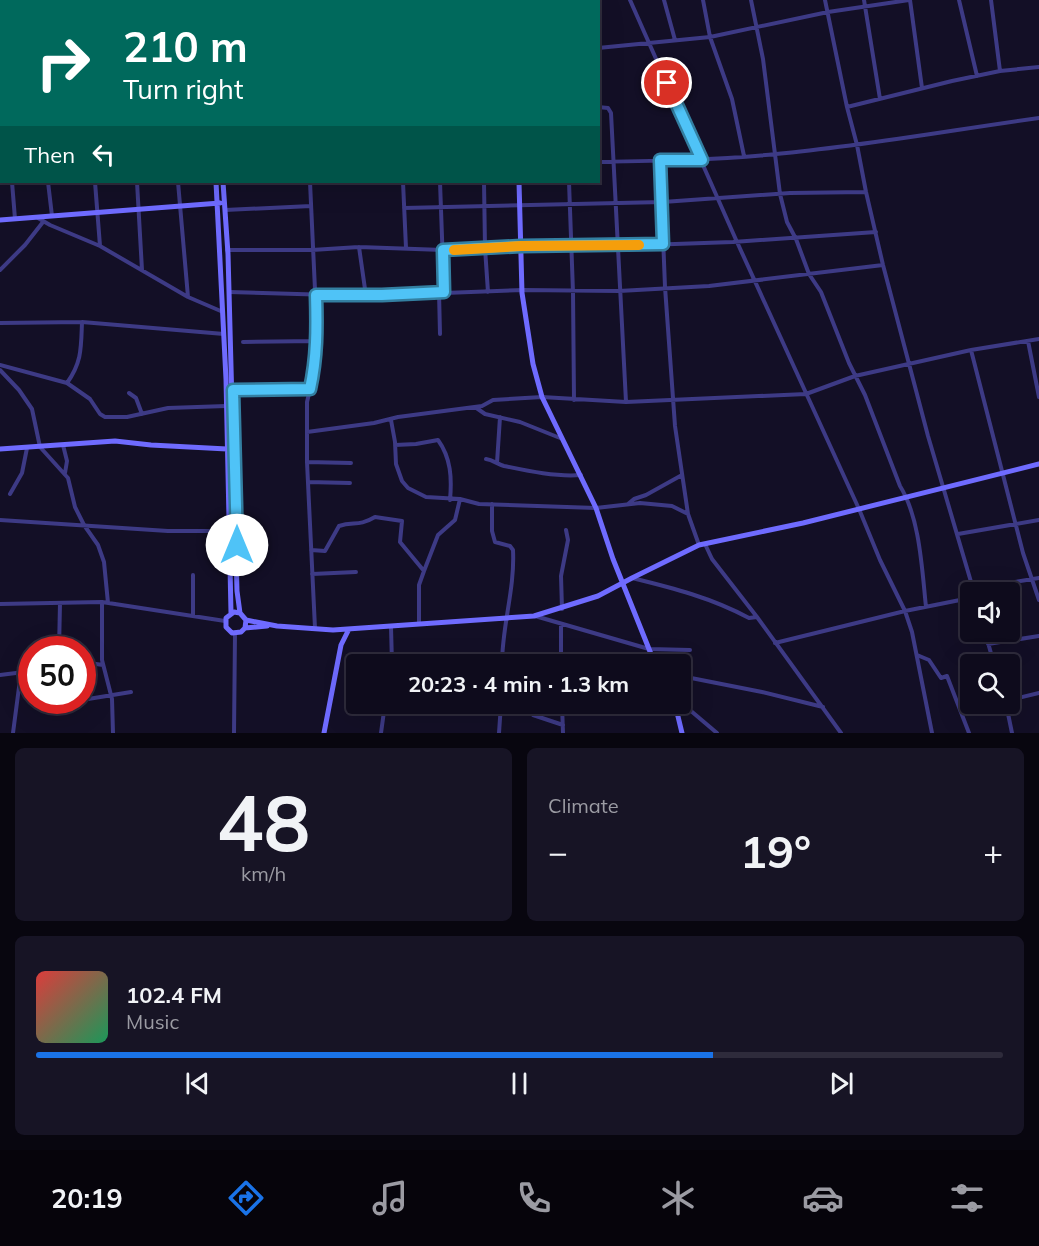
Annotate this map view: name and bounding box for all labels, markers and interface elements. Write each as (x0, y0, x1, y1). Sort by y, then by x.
text: 210 m (123, 20, 248, 73)
icon: right (24, 24, 102, 102)
pin (641, 57, 692, 108)
icon: arrive (650, 66, 683, 99)
text: Turn right (123, 72, 243, 106)
icon: left (87, 138, 120, 171)
text: Then (24, 141, 75, 169)
position arrow (205, 513, 269, 577)
map controls (960, 582, 1020, 714)
button: sound (960, 582, 1020, 642)
speed limit sign: 50 (18, 636, 96, 714)
button: search (960, 654, 1020, 714)
text: 20:23 · 4 min · 1.3 km (408, 670, 629, 698)
text: 48 (217, 773, 310, 871)
text: Climate (548, 793, 619, 818)
text: 19° (740, 823, 811, 879)
text: − (548, 831, 568, 872)
text: + (983, 831, 1003, 872)
text: km/h (241, 861, 286, 886)
text: 102.4 FM (126, 981, 222, 1009)
text: Music (126, 1009, 179, 1034)
icon: previous (181, 1067, 214, 1100)
icon: pause (503, 1067, 536, 1100)
icon: next (825, 1067, 858, 1100)
icon: directions (225, 1177, 267, 1219)
icon: music (369, 1177, 411, 1219)
icon: phone (513, 1177, 555, 1219)
icon: climate (657, 1177, 699, 1219)
icon: car (802, 1177, 844, 1219)
icon: filters (946, 1177, 988, 1219)
text: 20:19 (51, 1181, 123, 1215)

